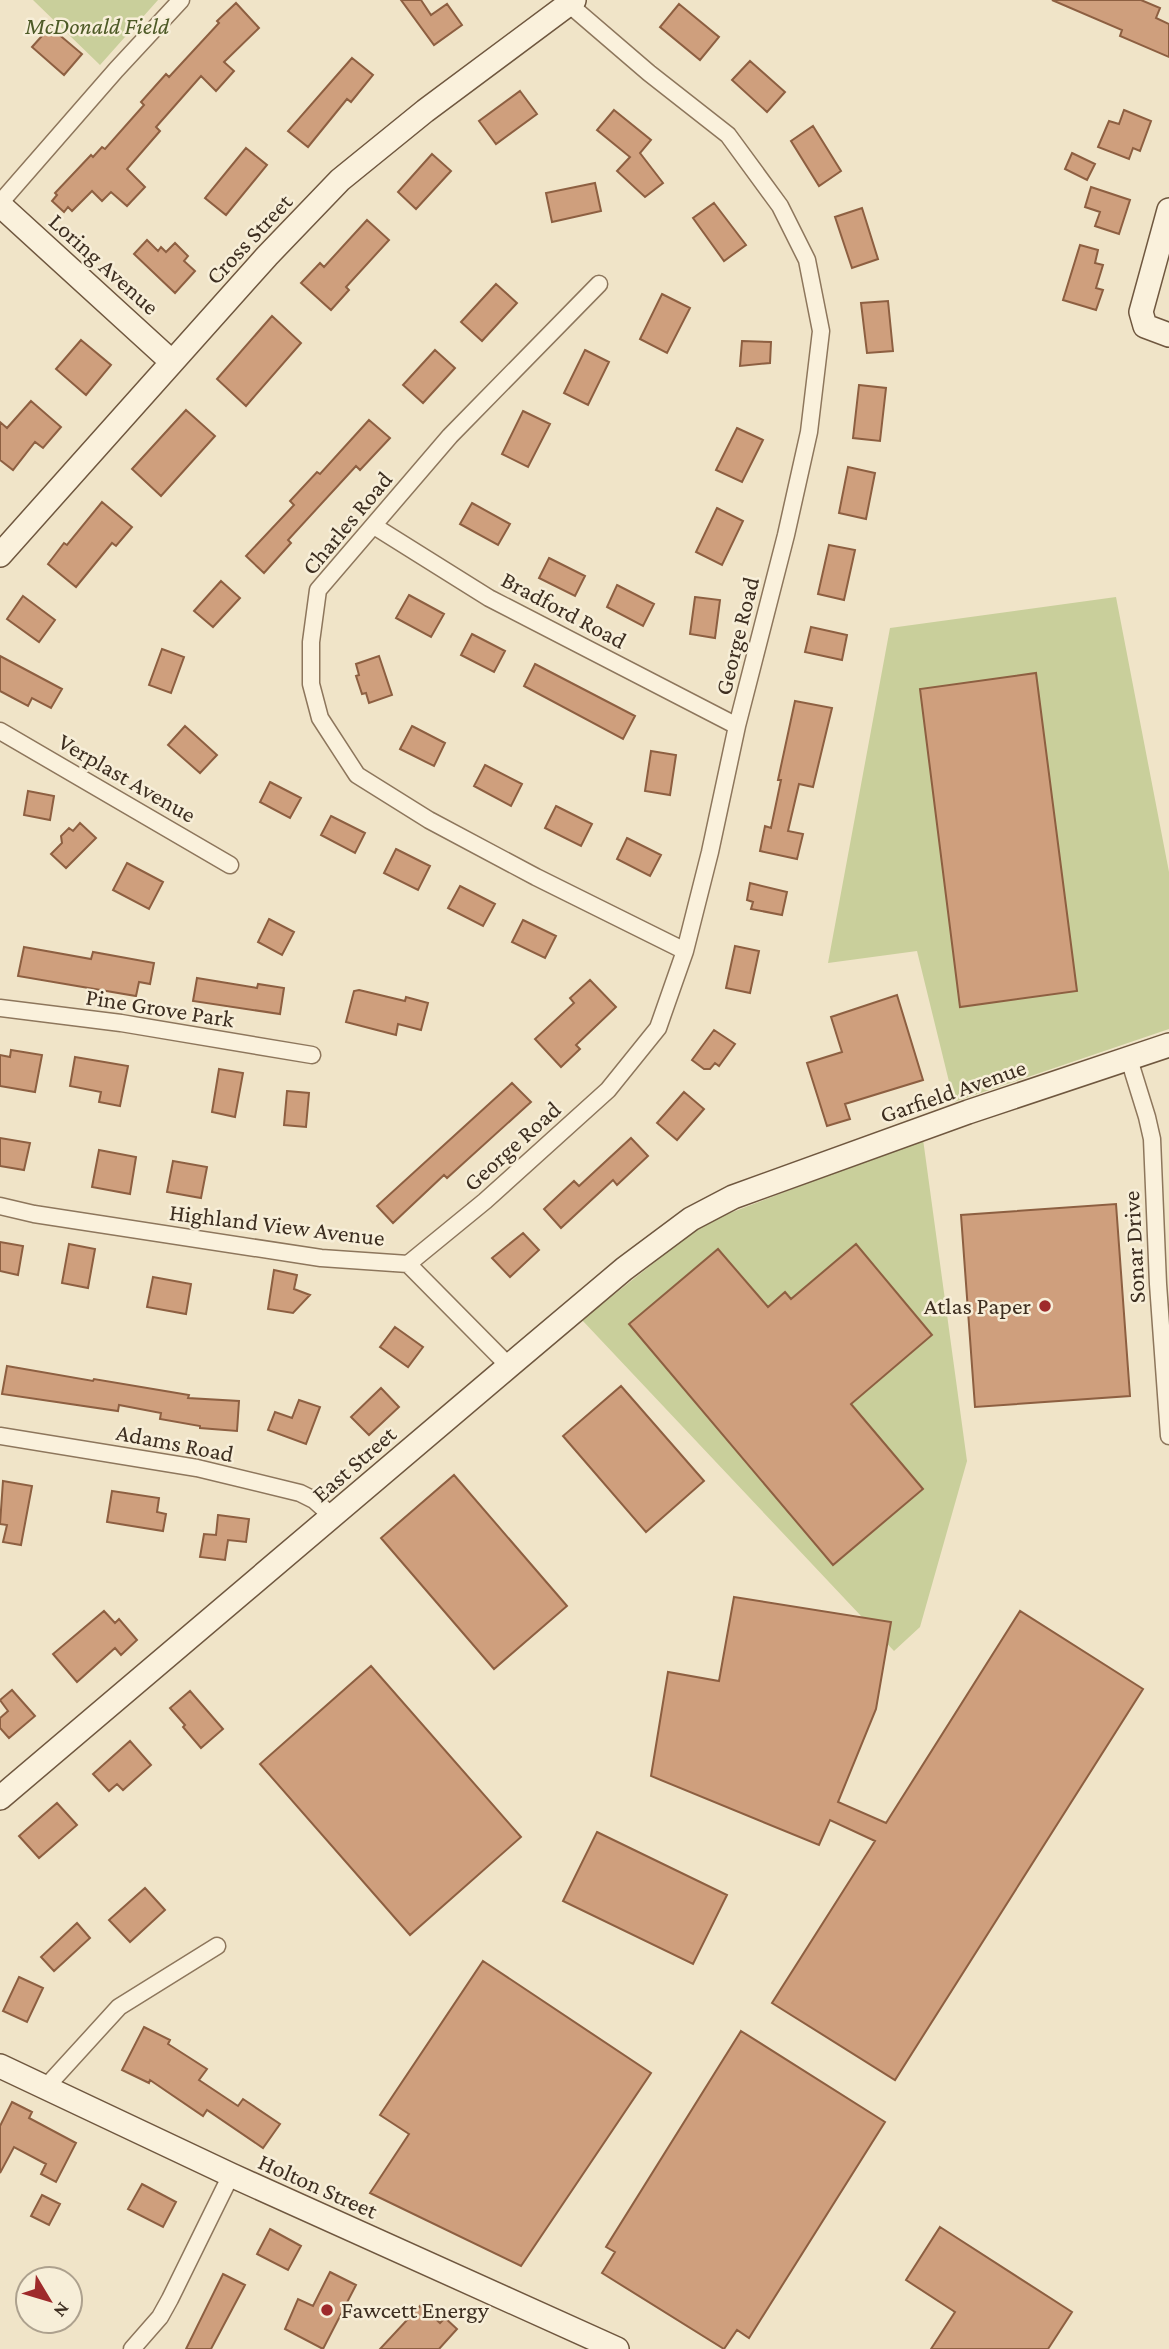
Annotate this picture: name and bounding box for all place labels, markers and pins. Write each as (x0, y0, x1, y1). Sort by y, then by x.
place label: Atlas Paper (924, 1292, 1031, 1319)
marker: Atlas Paper (1037, 1298, 1053, 1314)
place label: Fawcett Energy (341, 2296, 490, 2323)
marker: Fawcett Energy (319, 2302, 335, 2318)

